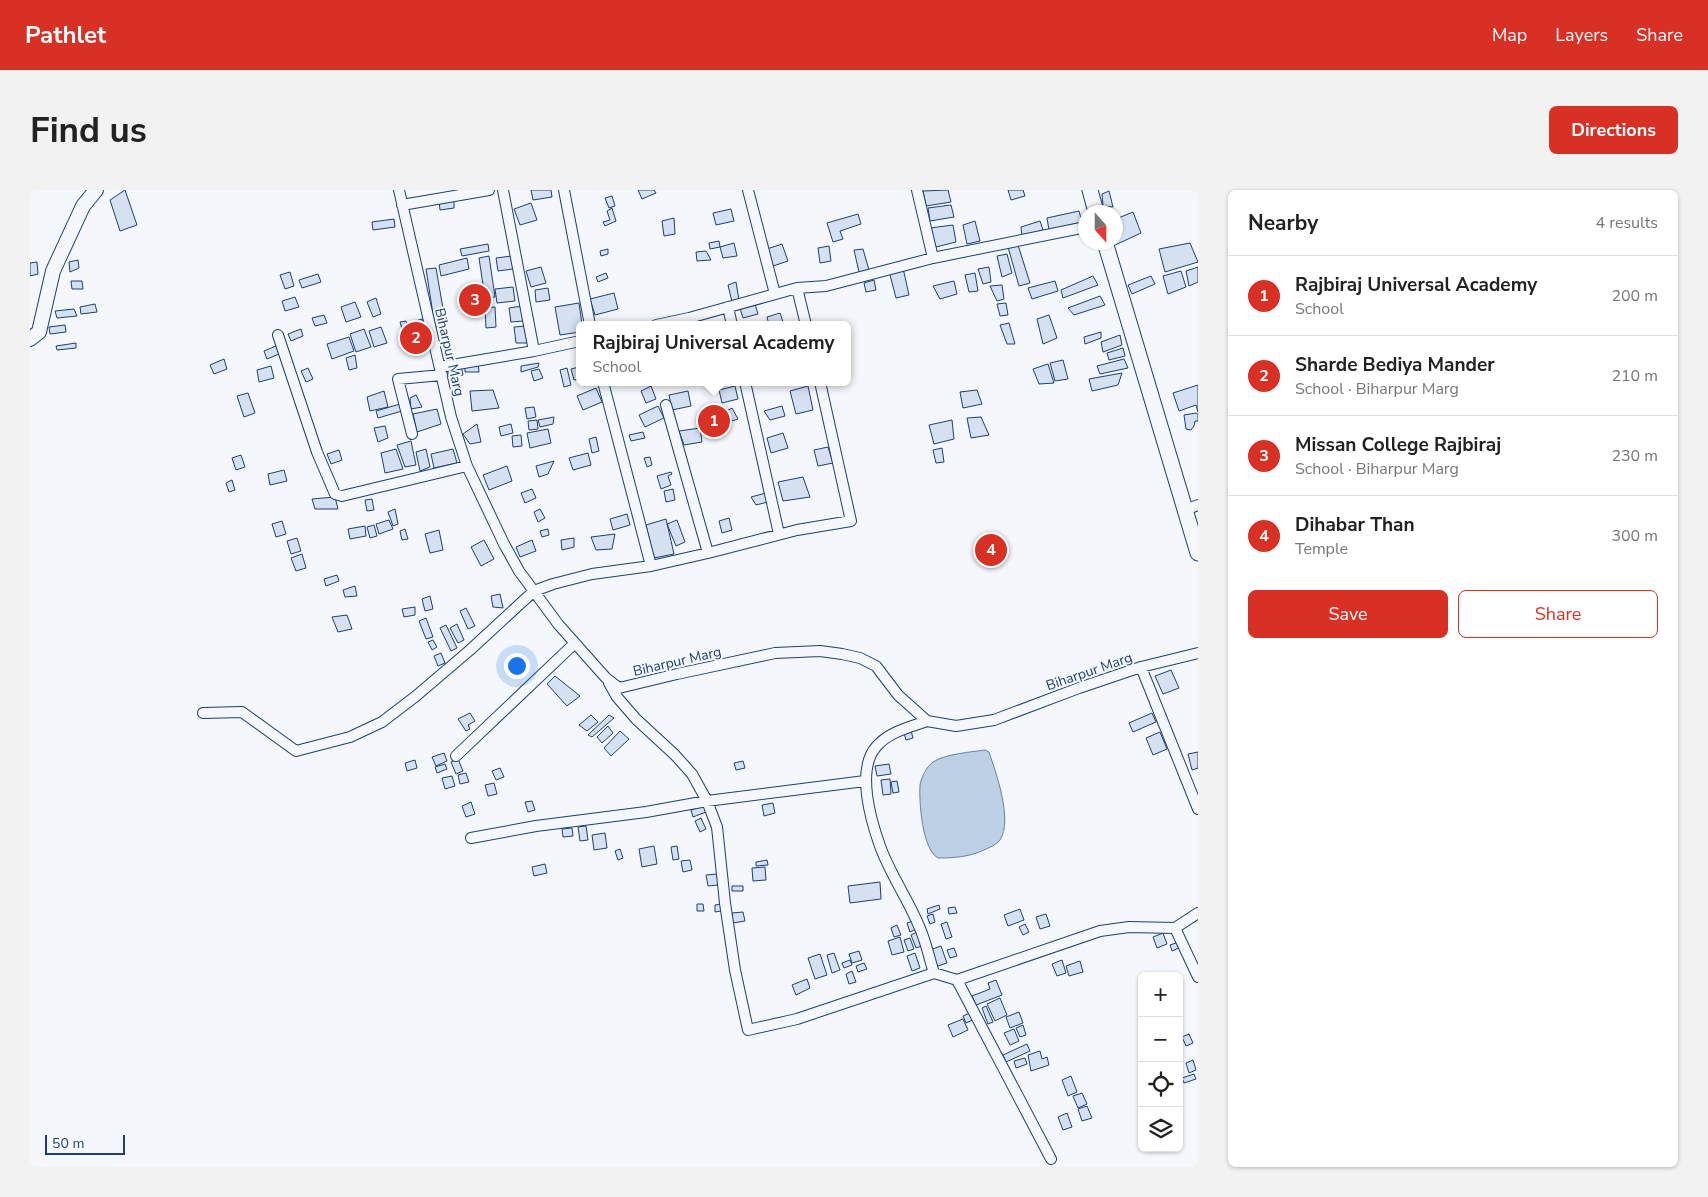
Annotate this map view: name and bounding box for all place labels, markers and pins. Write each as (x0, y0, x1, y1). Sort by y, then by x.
pin: 3 (459, 281, 491, 319)
pin: 2 (400, 319, 432, 357)
pin: 1 (698, 402, 730, 440)
pin: 4 (975, 531, 1007, 569)

